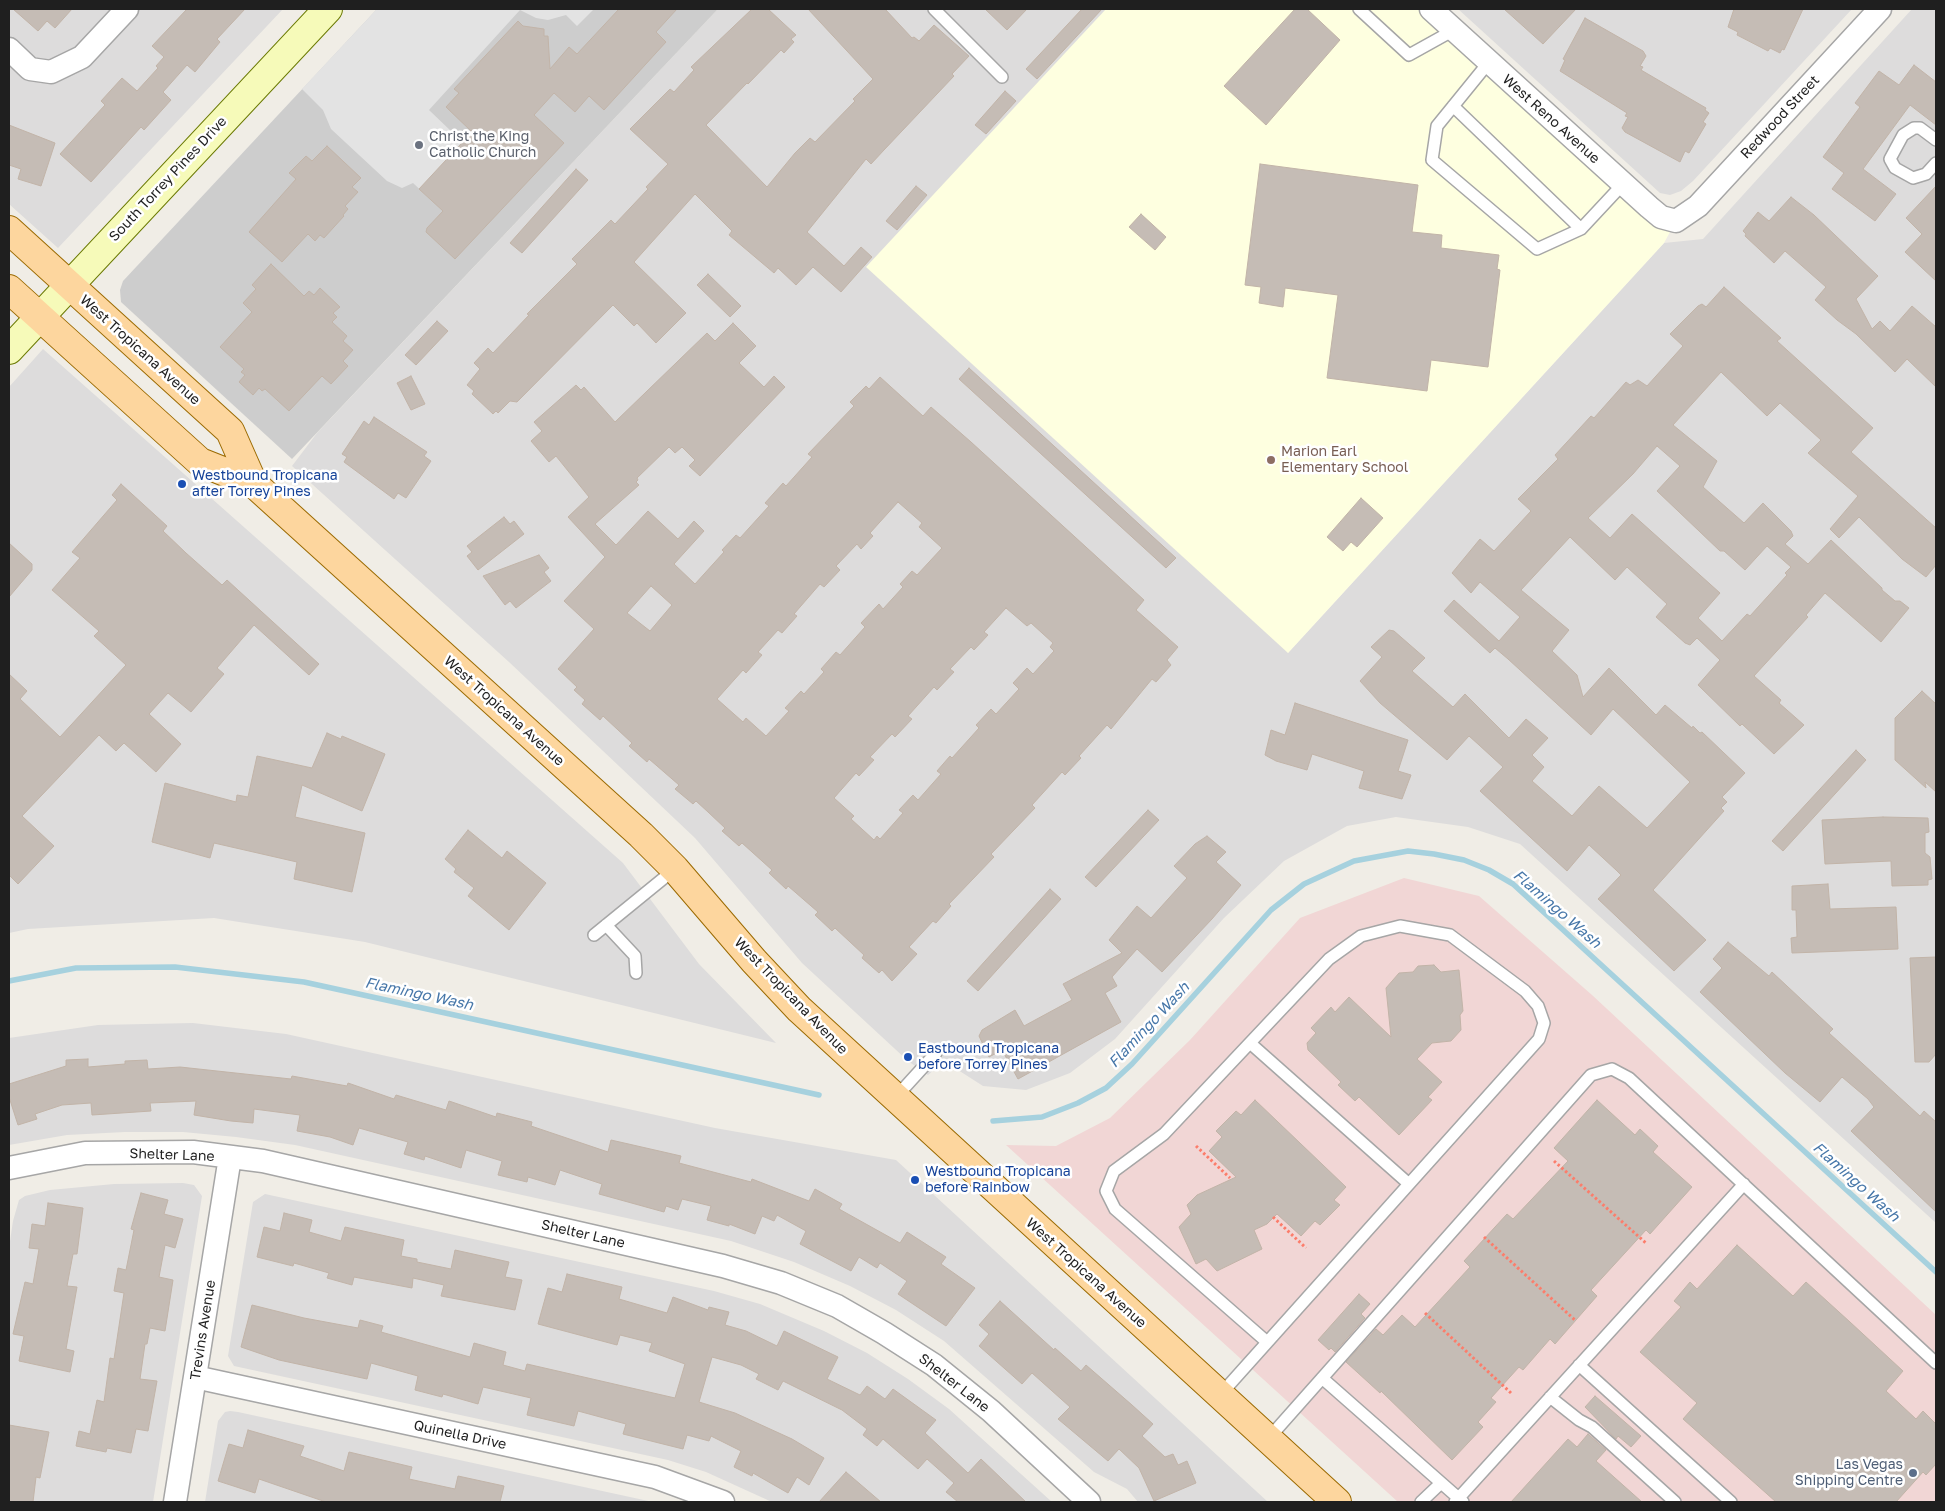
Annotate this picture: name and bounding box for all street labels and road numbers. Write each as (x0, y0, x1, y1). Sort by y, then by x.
street label: West Reno Avenue (1499, 71, 1603, 167)
street label: Redwood Street (1737, 72, 1823, 162)
street label: South Torrey Pines Drive (106, 113, 230, 245)
street label: West Tropicana Avenue (76, 292, 204, 408)
street label: West Tropicana Avenue (440, 653, 568, 769)
street label: West Tropicana Avenue (731, 934, 851, 1058)
street label: Shelter Lane (129, 1145, 215, 1165)
street label: West Tropicana Avenue (1022, 1215, 1150, 1331)
street label: Shelter Lane (540, 1216, 626, 1252)
street label: Trevins Avenue (187, 1279, 219, 1381)
street label: Shelter Lane (915, 1350, 993, 1416)
street label: Quinella Drive (412, 1417, 508, 1453)

